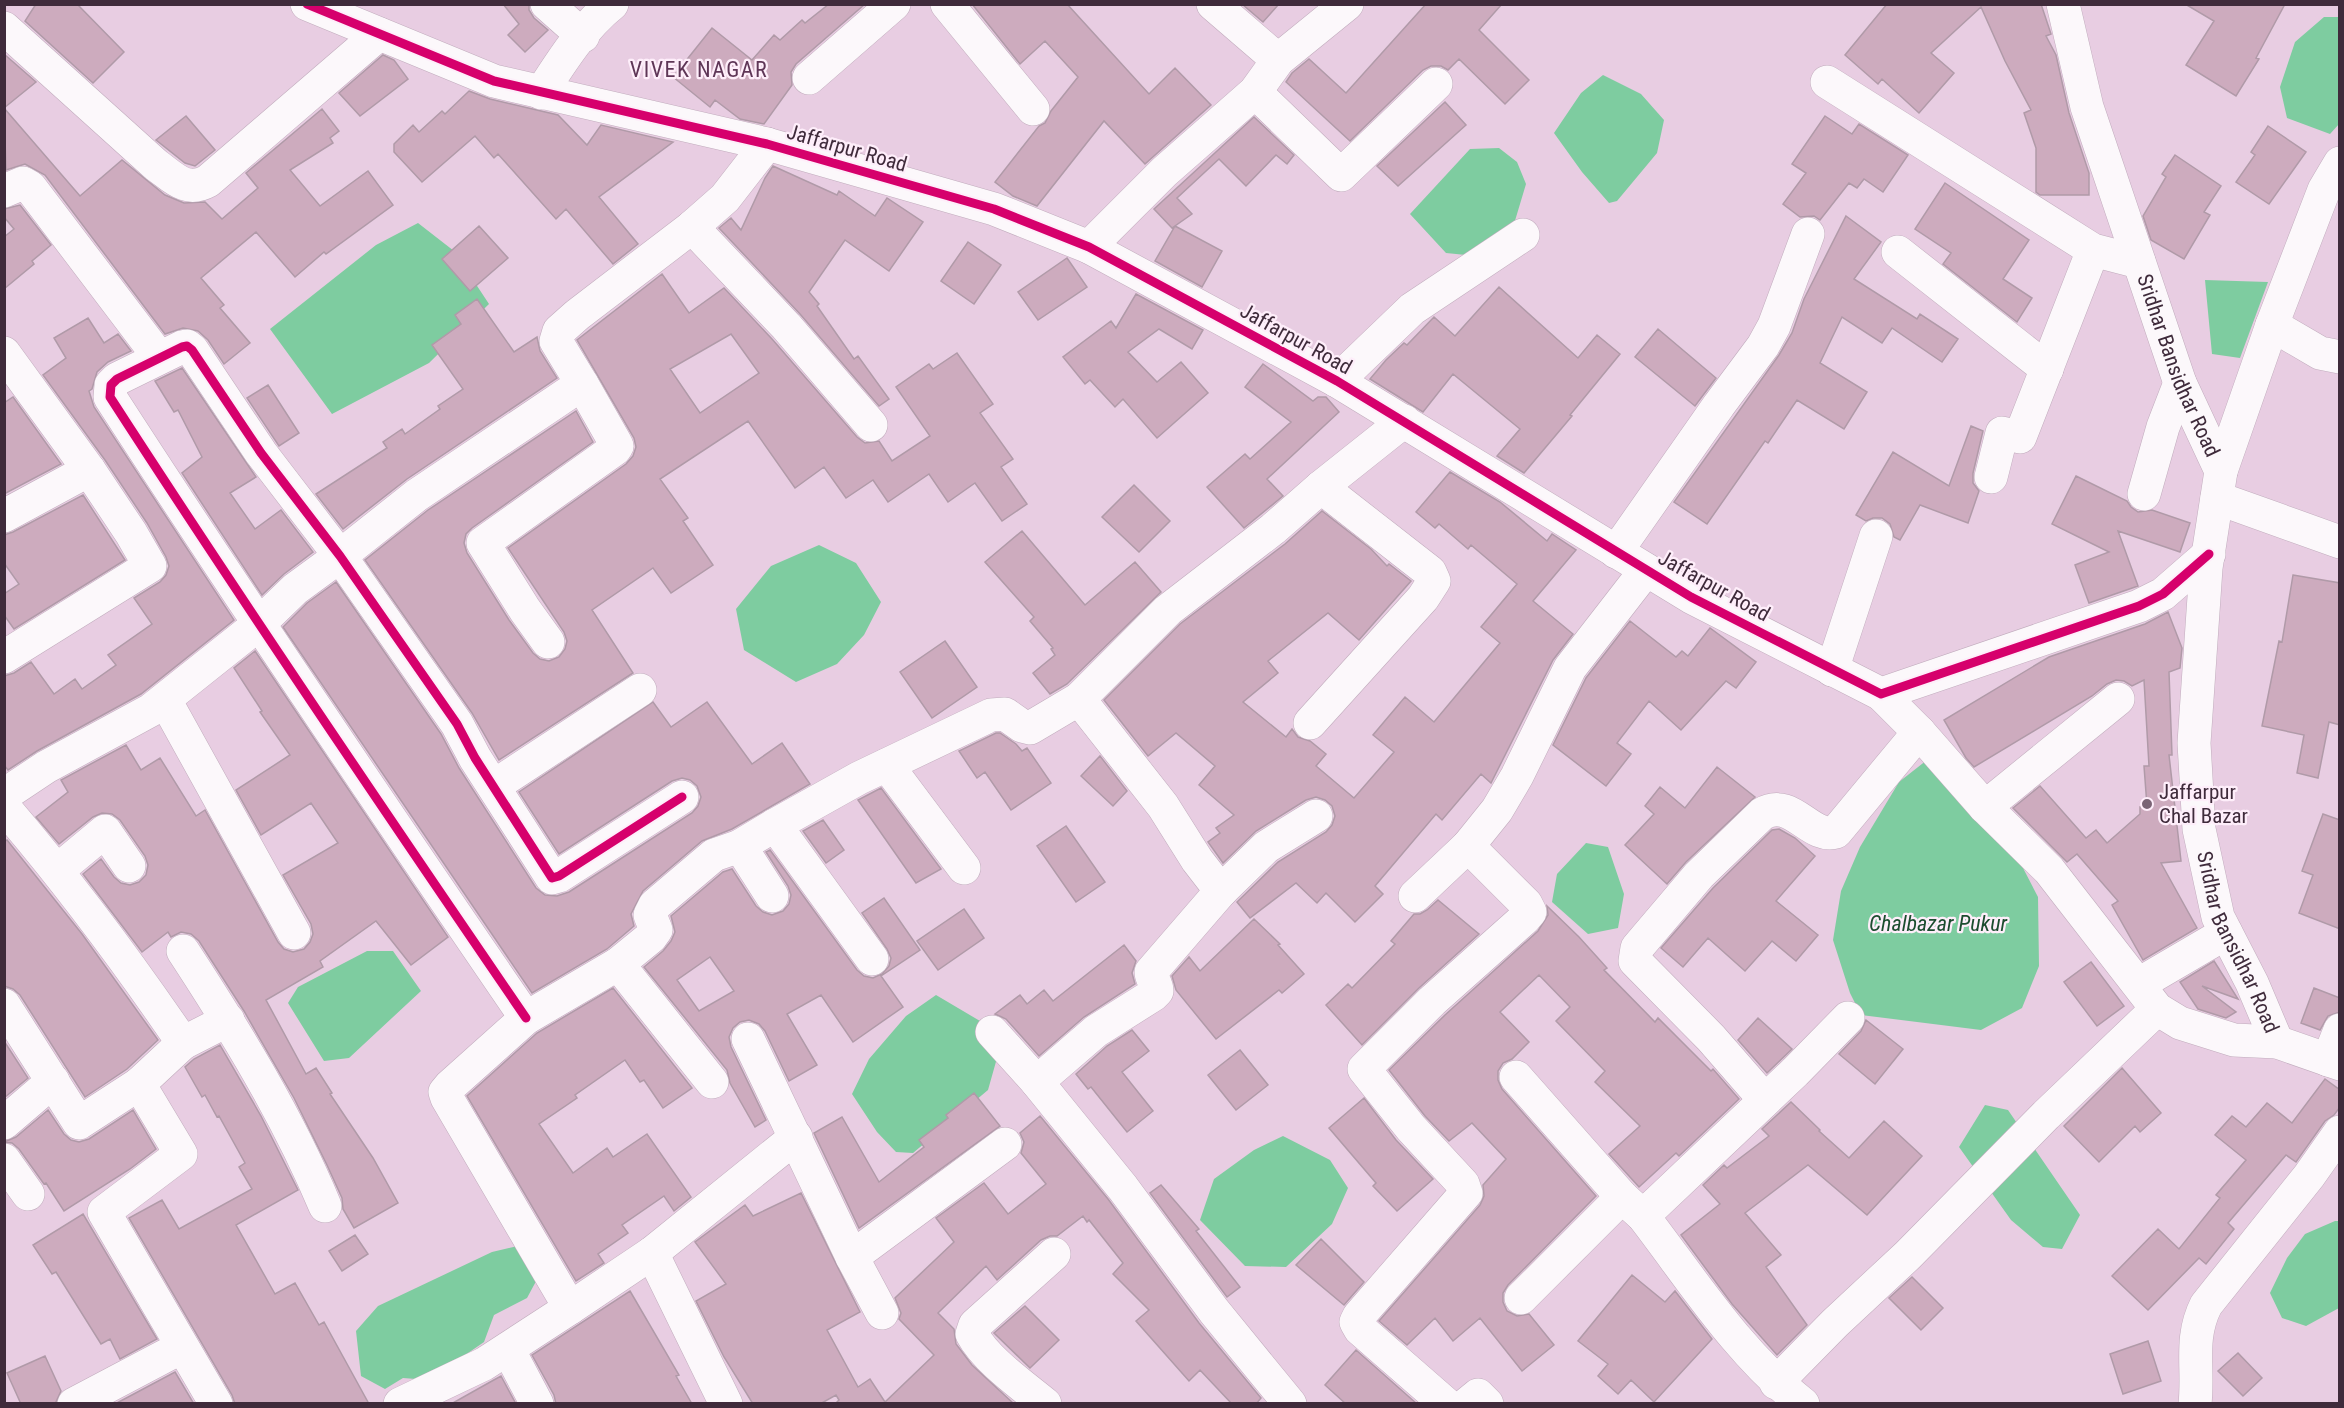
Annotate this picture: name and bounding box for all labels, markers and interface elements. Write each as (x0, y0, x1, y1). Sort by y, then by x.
district label: VIVEK NAGAR (630, 57, 768, 82)
street label: Jaffarpur Road (784, 119, 910, 177)
street label: Sridhar Bansidhar Road (2132, 271, 2225, 461)
street label: Jaffarpur Road (1236, 298, 1356, 380)
street label: Jaffarpur Road (1654, 545, 1774, 627)
place label: Jaffarpur Chal Bazar (2159, 780, 2248, 828)
marker: Jaffarpur Chal Bazar (2140, 797, 2154, 811)
street label: Sridhar Bansidhar Road (2192, 849, 2284, 1036)
water label: Chalbazar Pukur (1869, 911, 2007, 936)

